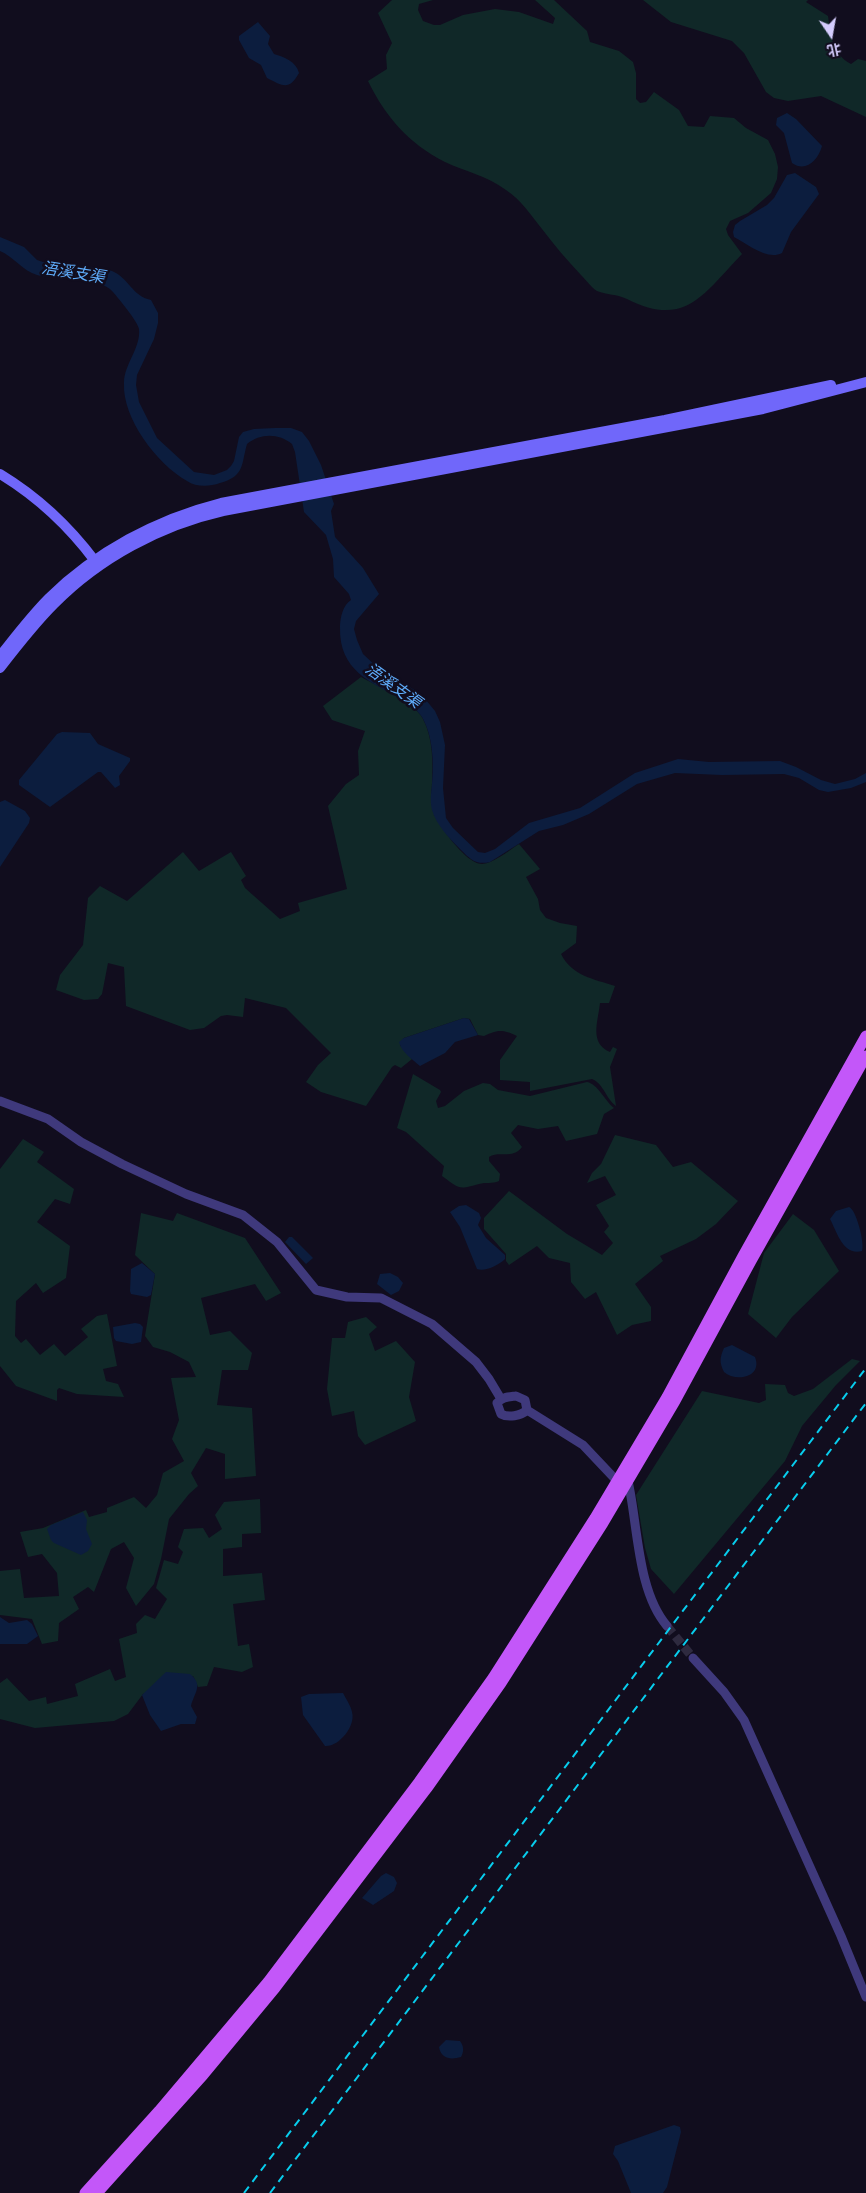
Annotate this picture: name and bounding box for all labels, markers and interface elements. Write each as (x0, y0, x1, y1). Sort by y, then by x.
north arrow (806, 10, 856, 60)
text: 北 (825, 39, 843, 60)
water label: 浯溪支渠 (40, 259, 106, 287)
water label: 浯溪支渠 (361, 659, 425, 713)

